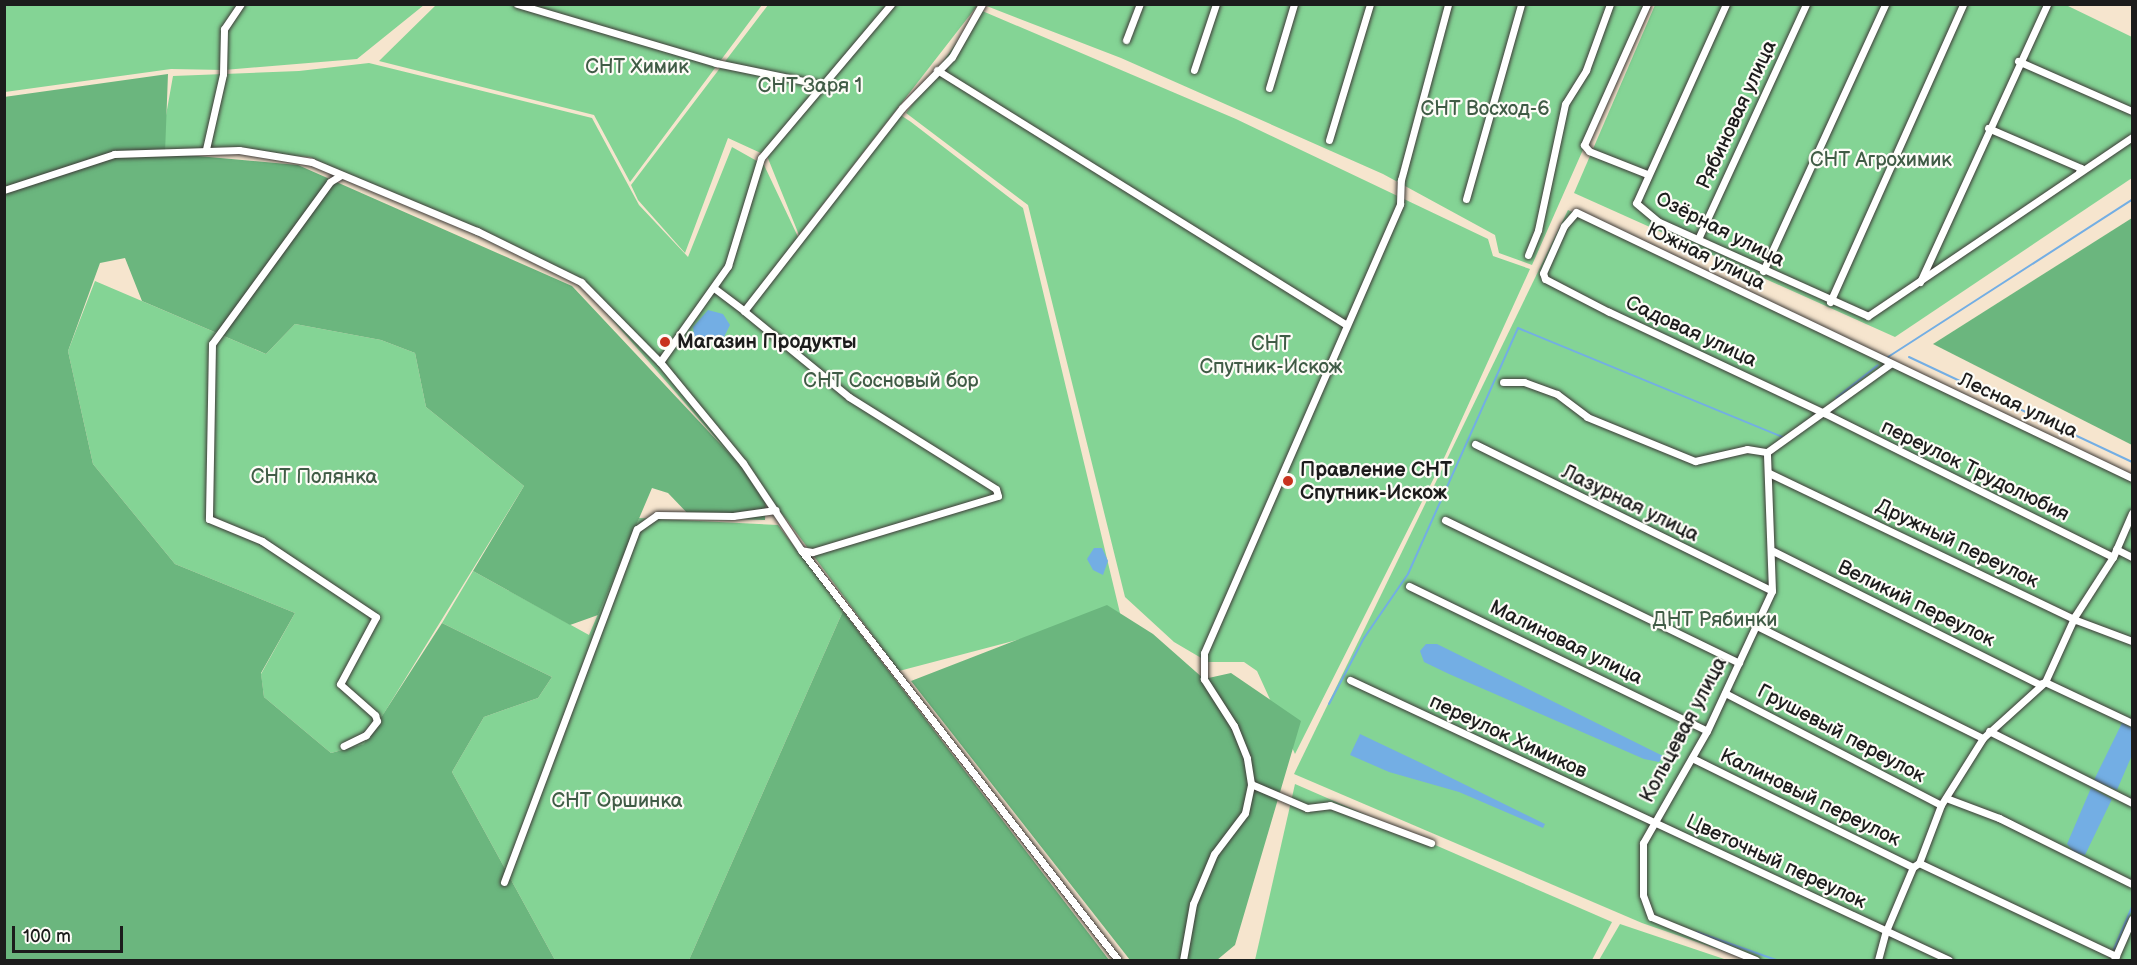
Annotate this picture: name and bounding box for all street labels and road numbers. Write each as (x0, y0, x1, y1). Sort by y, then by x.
street label: Рябиновая улица (1692, 37, 1782, 193)
street label: Озёрная улица (1652, 187, 1788, 273)
street label: Южная улица (1643, 218, 1769, 296)
street label: Садовая улица (1622, 291, 1760, 373)
street label: Лесная улица (1955, 368, 2081, 444)
street label: переулок Трудолюбия (1877, 415, 2073, 527)
street label: Лазурная улица (1557, 460, 1703, 548)
street label: Дружный переулок (1872, 494, 2042, 594)
street label: Великий переулок (1834, 556, 1998, 652)
street label: Малиновая улица (1486, 596, 1646, 690)
street label: Кольцевая улица (1636, 653, 1732, 807)
street label: Грушевый переулок (1753, 680, 1929, 788)
street label: переулок Химиков (1425, 690, 1591, 784)
street label: Калиновый переулок (1716, 744, 1904, 852)
street label: Цветочный переулок (1682, 810, 1870, 914)

